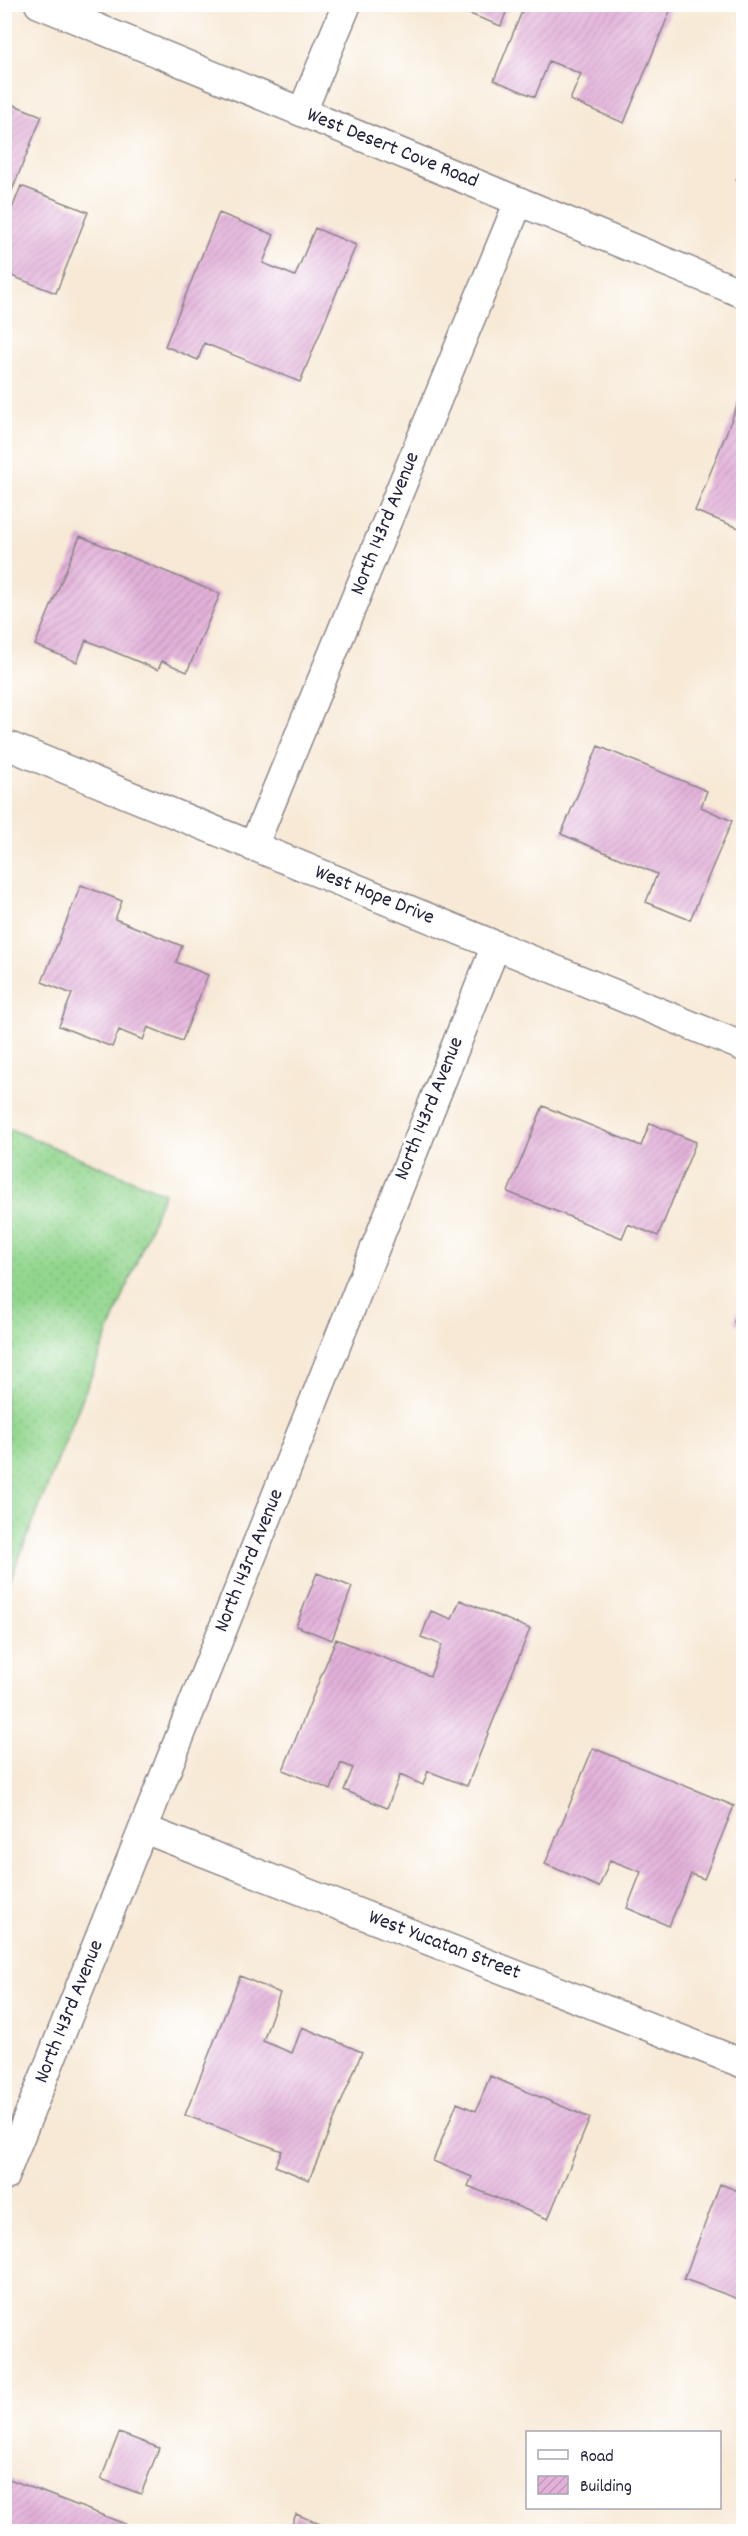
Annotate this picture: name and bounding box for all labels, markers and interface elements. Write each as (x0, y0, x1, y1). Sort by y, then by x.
street label: West Desert Cove Road (302, 101, 482, 197)
street label: North 143rd Avenue (344, 448, 428, 600)
street label: West Hope Drive (310, 858, 438, 934)
street label: North 143rd Avenue (388, 1033, 472, 1185)
street label: North 143rd Avenue (208, 1485, 292, 1637)
street label: West Yucatan Street (364, 1903, 525, 1989)
street label: North 143rd Avenue (28, 1936, 112, 2088)
legend (526, 2431, 721, 2509)
text: Road (580, 2445, 614, 2470)
text: Building (580, 2475, 632, 2500)

